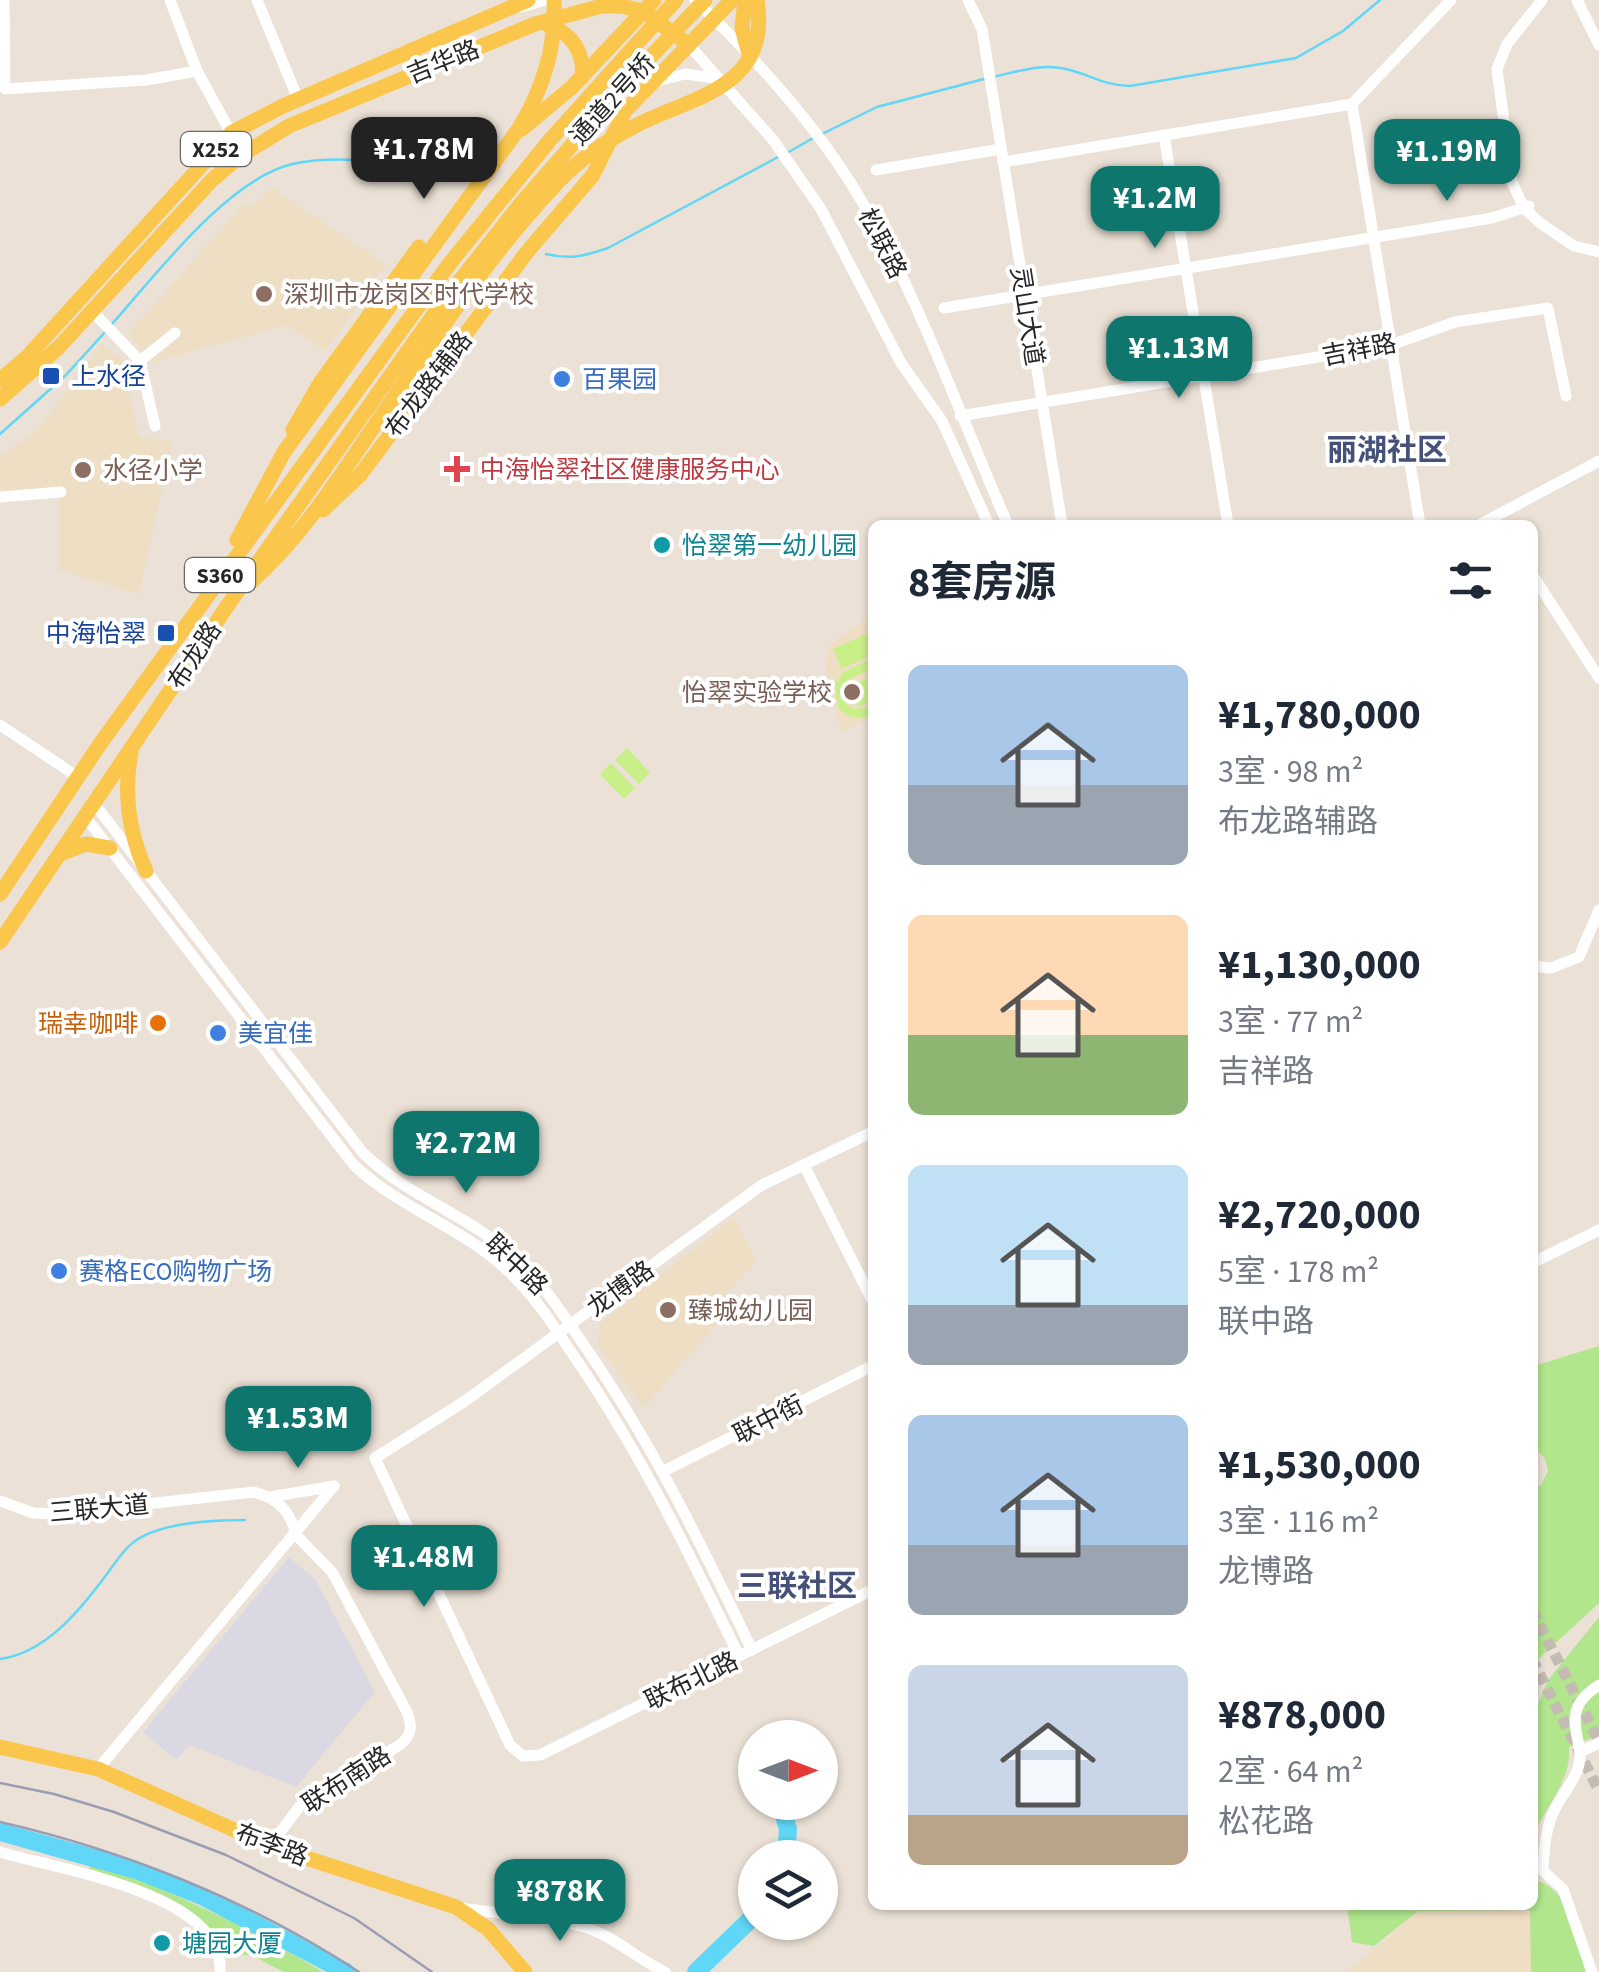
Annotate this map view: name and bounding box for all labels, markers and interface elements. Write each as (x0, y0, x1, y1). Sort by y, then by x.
street label: 吉华路 (402, 31, 485, 93)
street label: 通道2号桥 (562, 46, 664, 153)
pin: ¥1.78M (343, 117, 505, 202)
pin: ¥1.19M (1366, 119, 1528, 204)
text: ¥1.78M (373, 126, 475, 172)
text: ¥1.19M (1396, 128, 1498, 174)
road number: X252 (181, 132, 251, 166)
pin: ¥1.2M (1085, 166, 1225, 251)
text: ¥1.2M (1113, 175, 1197, 221)
street label: 松联路 (849, 202, 915, 285)
street label: 灵山大道 (1001, 264, 1053, 368)
place label: 深圳市龙岗区时代学校 (284, 277, 534, 313)
marker: 深圳市龙岗区时代学校 (253, 283, 275, 305)
pin: ¥1.13M (1098, 316, 1260, 401)
street label: 布龙路辅路 (377, 324, 481, 445)
text: ¥1.13M (1128, 325, 1230, 371)
street label: 吉祥路 (1319, 325, 1399, 375)
place label: 上水径 (71, 359, 146, 395)
place label: 百果园 (582, 362, 657, 398)
marker: 上水径 (40, 365, 62, 387)
marker: 百果园 (551, 368, 573, 390)
district label: 丽湖社区 (1327, 429, 1447, 472)
place label: 中海怡翠社区健康服务中心 (480, 452, 780, 488)
place label: 水径小学 (103, 453, 203, 489)
marker: 中海怡翠社区健康服务中心 (444, 456, 470, 482)
marker: 水径小学 (72, 459, 94, 481)
place label: 怡翠第一幼儿园 (682, 528, 857, 564)
marker: 怡翠第一幼儿园 (651, 534, 673, 556)
text: 8套房源 (908, 553, 1056, 613)
icon: filters (1443, 553, 1498, 608)
road number: S360 (185, 558, 255, 592)
street label: 布龙路 (159, 614, 230, 697)
place label: 中海怡翠 (46, 616, 146, 652)
marker: 中海怡翠 (155, 622, 177, 644)
place label: 怡翠实验学校 (682, 675, 832, 711)
marker: 怡翠实验学校 (841, 681, 863, 703)
text: ¥1,780,000 (1218, 685, 1421, 745)
icon: home (988, 705, 1108, 825)
text: 3室 · 98 m² (1218, 749, 1363, 795)
text: 布龙路辅路 (1218, 799, 1378, 845)
text: ¥1,130,000 (1218, 935, 1421, 995)
icon: home (988, 955, 1108, 1075)
text: 3室 · 77 m² (1218, 999, 1363, 1045)
place label: 瑞幸咖啡 (38, 1006, 138, 1042)
marker: 瑞幸咖啡 (147, 1012, 169, 1034)
place label: 美宜佳 (238, 1016, 313, 1052)
marker: 美宜佳 (207, 1022, 229, 1044)
text: 吉祥路 (1218, 1049, 1314, 1095)
pin: ¥2.72M (385, 1111, 547, 1196)
text: ¥2.72M (415, 1120, 517, 1166)
text: ¥2,720,000 (1218, 1185, 1421, 1245)
icon: home (988, 1205, 1108, 1325)
street label: 联中路 (477, 1226, 556, 1304)
text: 5室 · 178 m² (1218, 1249, 1379, 1295)
street label: 龙博路 (580, 1252, 662, 1325)
place label: 赛格ECO购物广场 (79, 1254, 272, 1290)
marker: 赛格ECO购物广场 (48, 1260, 70, 1282)
place label: 臻城幼儿园 (688, 1293, 813, 1329)
marker: 臻城幼儿园 (657, 1299, 679, 1321)
text: 联中路 (1218, 1299, 1314, 1345)
pin: ¥1.53M (217, 1386, 379, 1471)
street label: 联中街 (727, 1387, 810, 1453)
text: ¥1.53M (247, 1395, 349, 1441)
text: ¥1,530,000 (1218, 1435, 1421, 1495)
icon: home (988, 1455, 1108, 1575)
street label: 三联大道 (48, 1487, 150, 1531)
text: 3室 · 116 m² (1218, 1499, 1379, 1545)
pin: ¥1.48M (343, 1525, 505, 1610)
text: ¥1.48M (373, 1534, 475, 1580)
text: 龙博路 (1218, 1549, 1314, 1595)
district label: 三联社区 (737, 1565, 857, 1608)
street label: 联布北路 (639, 1643, 744, 1719)
text: ¥878,000 (1218, 1685, 1386, 1745)
icon: home (988, 1705, 1108, 1825)
north arrow (738, 1720, 838, 1820)
map controls (738, 1720, 838, 1940)
street label: 联布南路 (295, 1738, 398, 1822)
text: 2室 · 64 m² (1218, 1749, 1363, 1795)
text: 松花路 (1218, 1799, 1314, 1845)
street label: 布李路 (230, 1815, 313, 1875)
button: layers (738, 1840, 838, 1940)
pin: ¥878K (490, 1859, 630, 1944)
text: ¥878K (516, 1868, 604, 1914)
place label: 塘园大厦 (182, 1926, 282, 1962)
marker: 塘园大厦 (151, 1932, 173, 1954)

